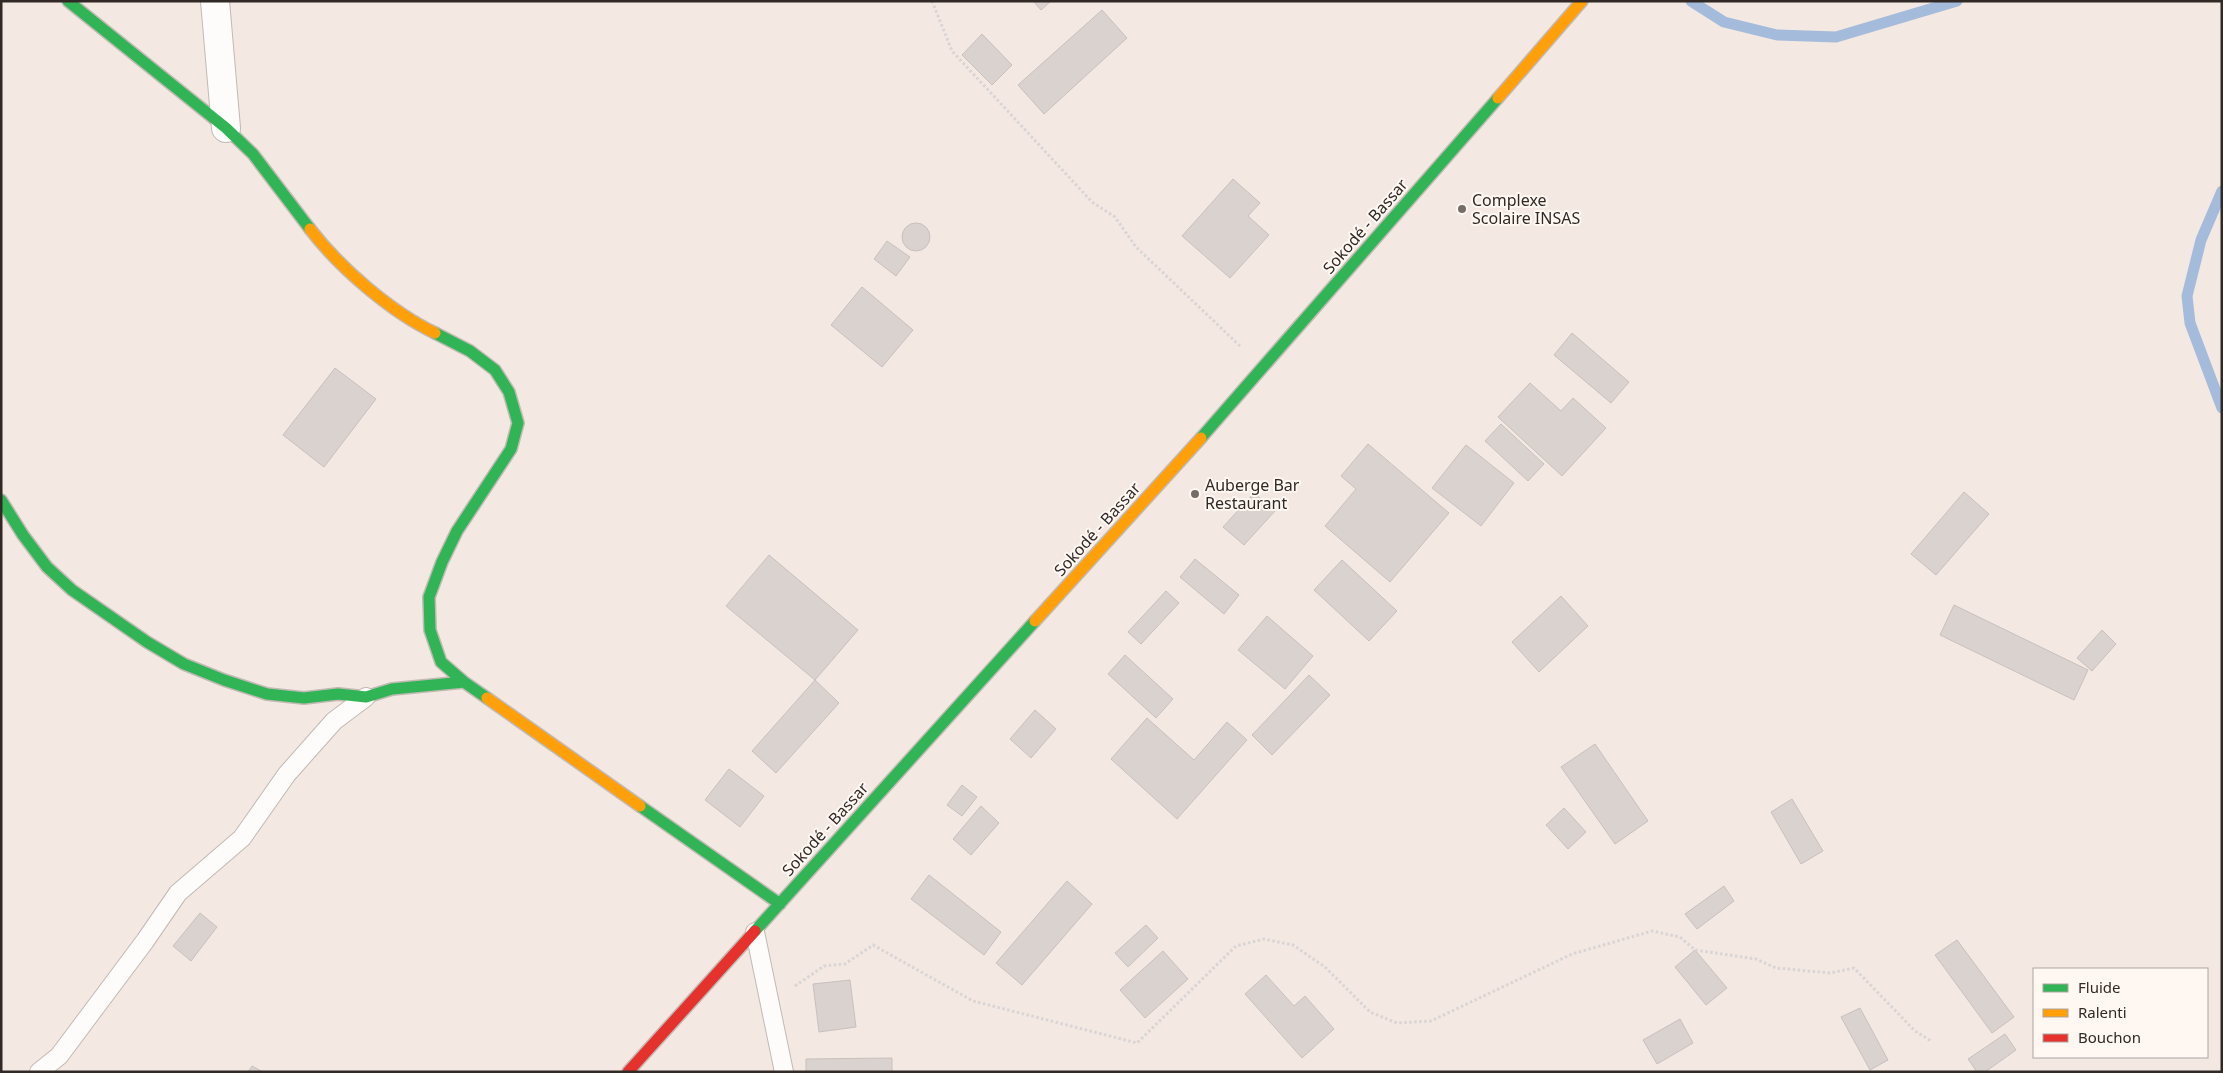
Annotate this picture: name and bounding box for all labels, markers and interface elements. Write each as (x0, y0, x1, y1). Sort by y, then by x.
street label: Sokodé - Bassar (1318, 173, 1413, 278)
place label: Complexe Scolaire INSAS (1472, 189, 1580, 229)
marker: Complexe Scolaire INSAS (1456, 203, 1468, 215)
place label: Auberge Bar Restaurant (1205, 474, 1300, 514)
street label: Sokodé - Bassar (1049, 477, 1145, 581)
marker: Auberge Bar Restaurant (1189, 488, 1201, 500)
street label: Sokodé - Bassar (777, 777, 873, 881)
legend (2033, 968, 2208, 1058)
text: Fluide (2078, 977, 2120, 997)
text: Ralenti (2078, 1002, 2127, 1022)
text: Bouchon (2078, 1027, 2141, 1047)

